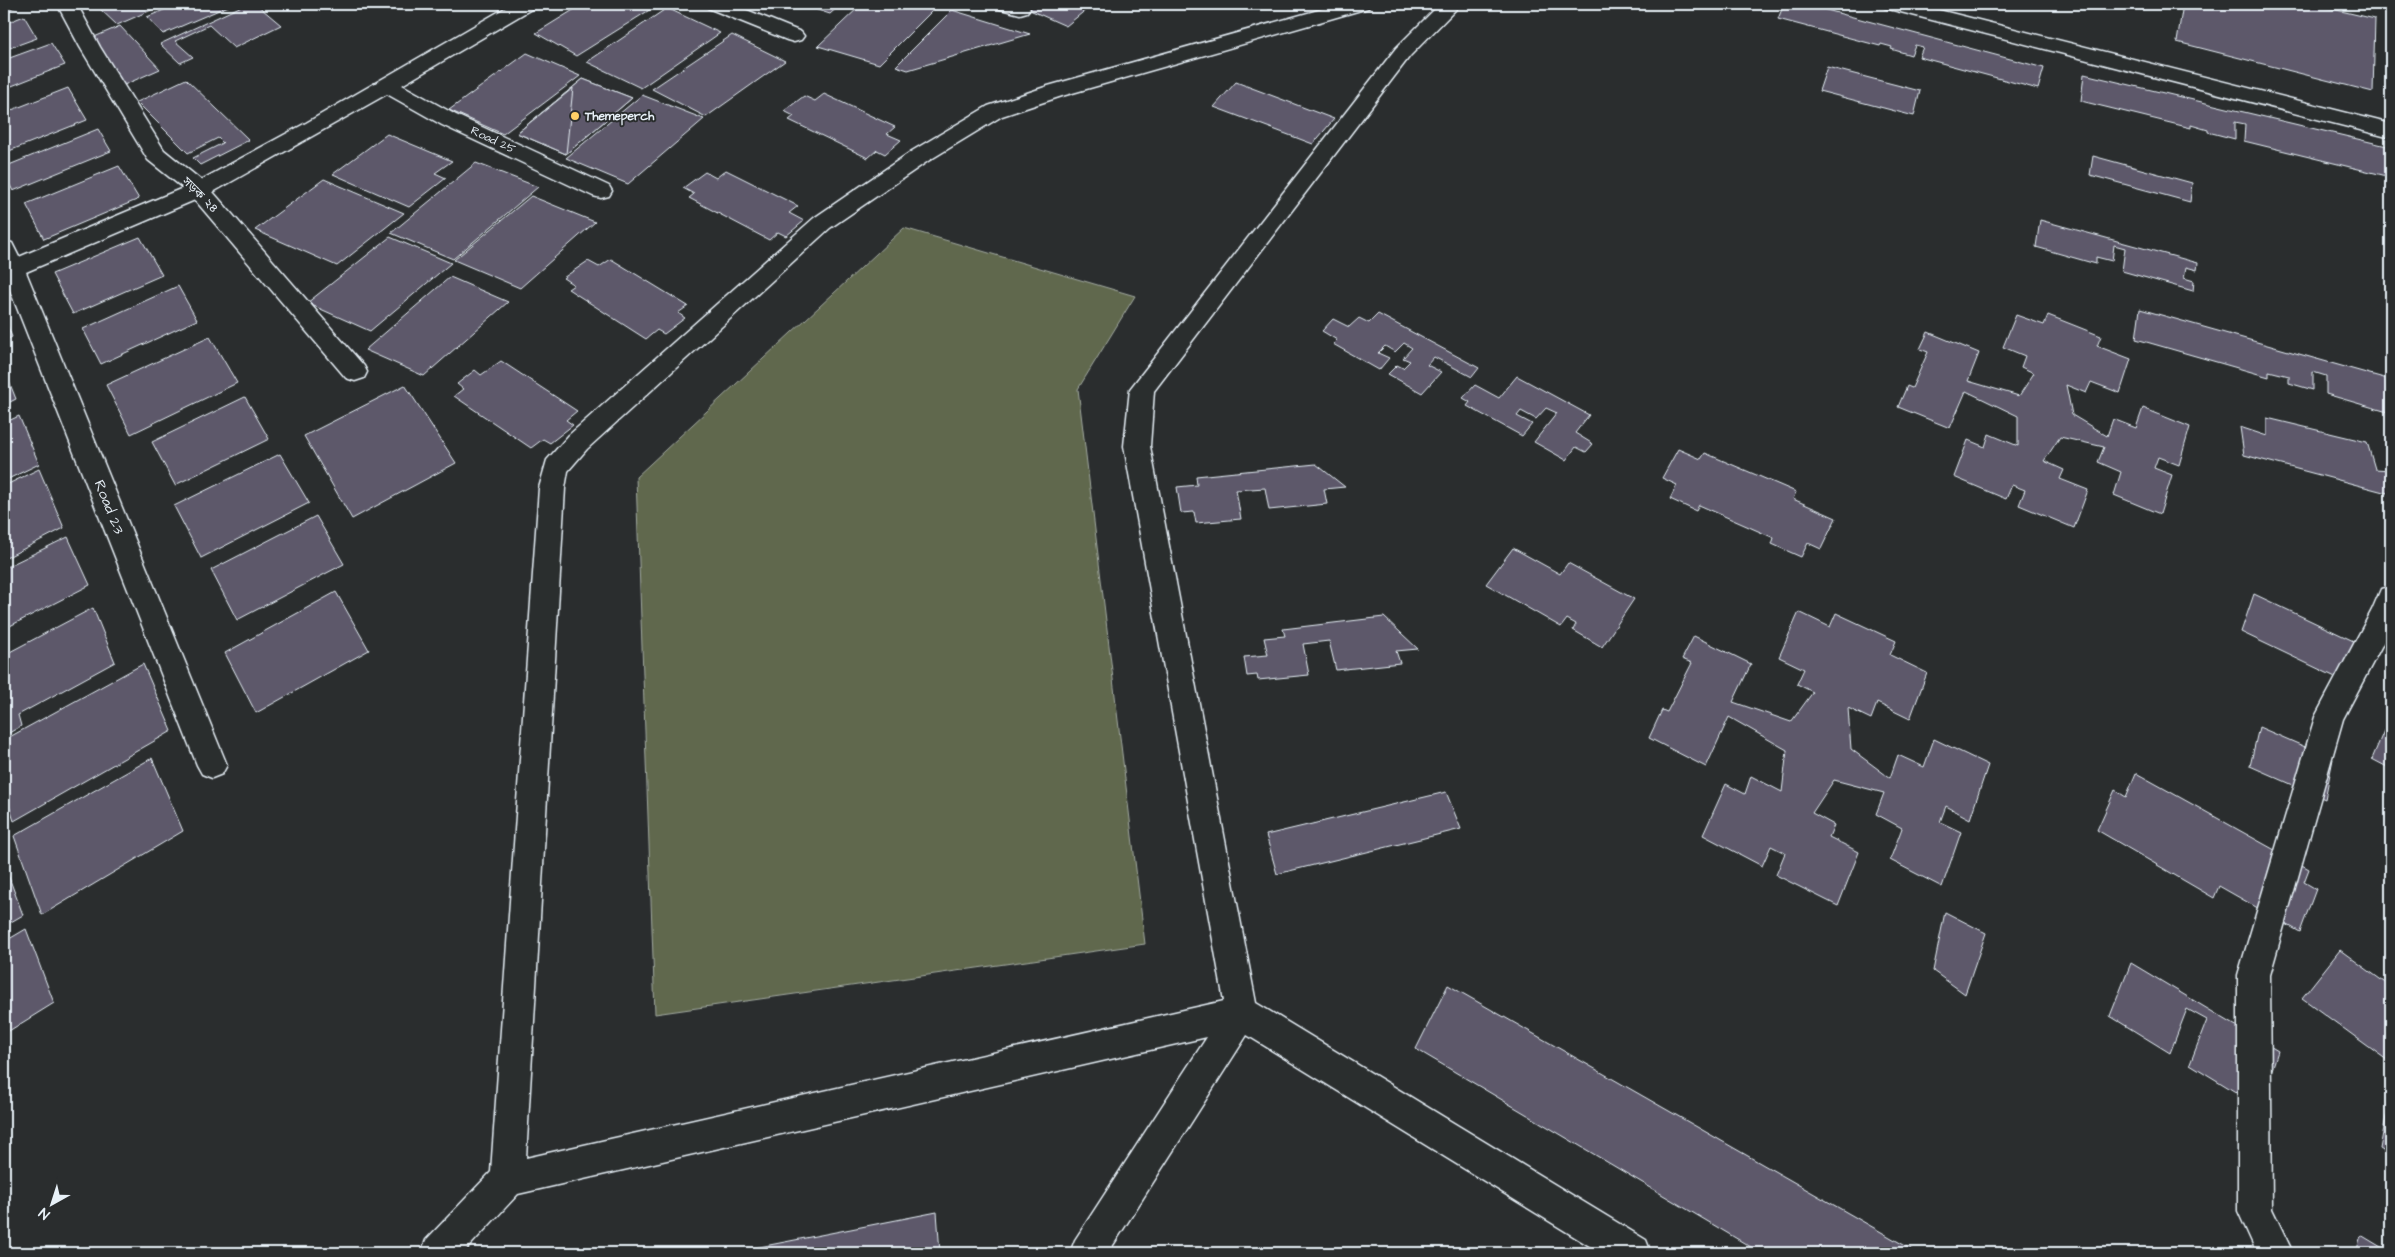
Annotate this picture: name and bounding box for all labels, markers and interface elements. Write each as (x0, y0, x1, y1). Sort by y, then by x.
place label: Themeperch (584, 108, 655, 126)
marker: Themeperch (569, 110, 581, 122)
street label: Road 25 (468, 122, 519, 158)
street label: সড়ক ২৪ (177, 172, 222, 217)
street label: Road 23 (89, 477, 129, 538)
north arrow (28, 1180, 78, 1230)
text: N (35, 1203, 54, 1224)

